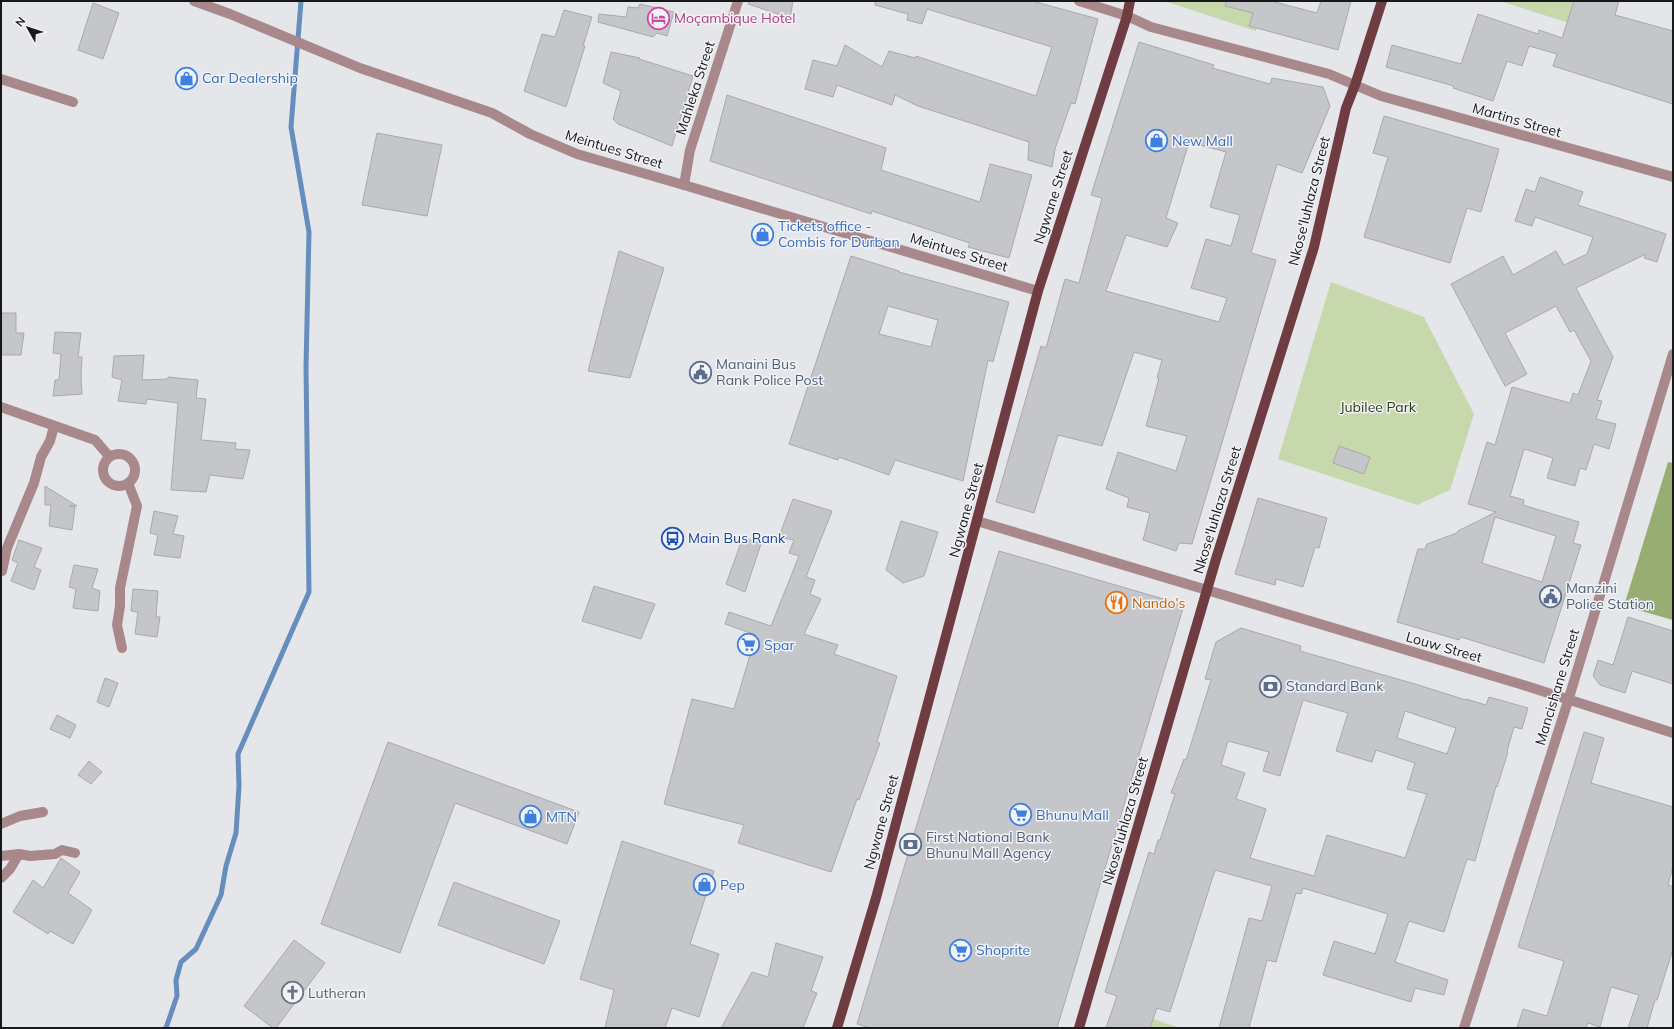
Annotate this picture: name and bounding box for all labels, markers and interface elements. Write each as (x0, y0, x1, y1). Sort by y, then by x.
hotel icon: Moçambique Hotel (646, 5, 672, 31)
north arrow (8, 8, 48, 48)
place label: Moçambique Hotel (674, 9, 795, 27)
text: N (12, 14, 28, 29)
street label: Mahleka Street (671, 39, 719, 137)
shop icon: Car Dealership (173, 65, 199, 91)
place label: Car Dealership (202, 69, 298, 87)
street label: Martins Street (1470, 99, 1564, 141)
street label: Meintues Street (563, 126, 665, 172)
shop icon: New Mall (1143, 128, 1169, 154)
place label: New Mall (1172, 132, 1233, 150)
street label: Nkose'luhlaza Street (1284, 134, 1334, 267)
street label: Ngwane Street (1029, 148, 1077, 246)
place label: Tickets office - Combis for Durban (778, 217, 900, 251)
shop icon: Tickets office - Combis for Durban (749, 221, 775, 247)
street label: Meintues Street (908, 229, 1010, 275)
place label: Manaini Bus Rank Police Post (716, 355, 823, 389)
public building icon: Manaini Bus Rank Police Post (687, 359, 713, 385)
park label: Jubilee Park (1340, 398, 1417, 416)
street label: Nkose'luhlaza Street (1189, 444, 1245, 576)
street label: Ngwane Street (945, 460, 987, 559)
bus stop icon: Main Bus Rank (659, 525, 685, 551)
place label: Main Bus Rank (688, 529, 786, 547)
place label: Manzini Police Station (1566, 579, 1654, 613)
public building icon: Manzini Police Station (1537, 583, 1563, 609)
restaurant icon: Nando's (1104, 590, 1130, 616)
place label: Nando's (1132, 594, 1186, 612)
street label: Mancishane Street (1531, 627, 1583, 747)
street label: Louw Street (1404, 628, 1484, 666)
supermarket icon: Spar (736, 632, 762, 658)
place label: Spar (764, 636, 796, 654)
bank icon: Standard Bank (1257, 673, 1283, 699)
place label: Standard Bank (1286, 677, 1384, 695)
street label: Nkose'luhlaza Street (1098, 755, 1152, 887)
street label: Ngwane Street (860, 772, 902, 871)
supermarket icon: Bhunu Mall (1007, 802, 1033, 828)
shop icon: MTN (517, 804, 543, 830)
place label: Bhunu Mall (1036, 806, 1109, 824)
place label: MTN (546, 808, 577, 826)
place label: First National Bank Bhunu Mall Agency (926, 828, 1052, 862)
bank icon: First National Bank Bhunu Mall Agency (897, 832, 923, 858)
shop icon: Pep (692, 872, 718, 898)
place label: Pep (720, 876, 745, 894)
supermarket icon: Shoprite (948, 937, 974, 963)
place label: Shoprite (976, 941, 1030, 959)
church icon: Lutheran (279, 980, 305, 1006)
place label: Lutheran (308, 984, 366, 1002)

